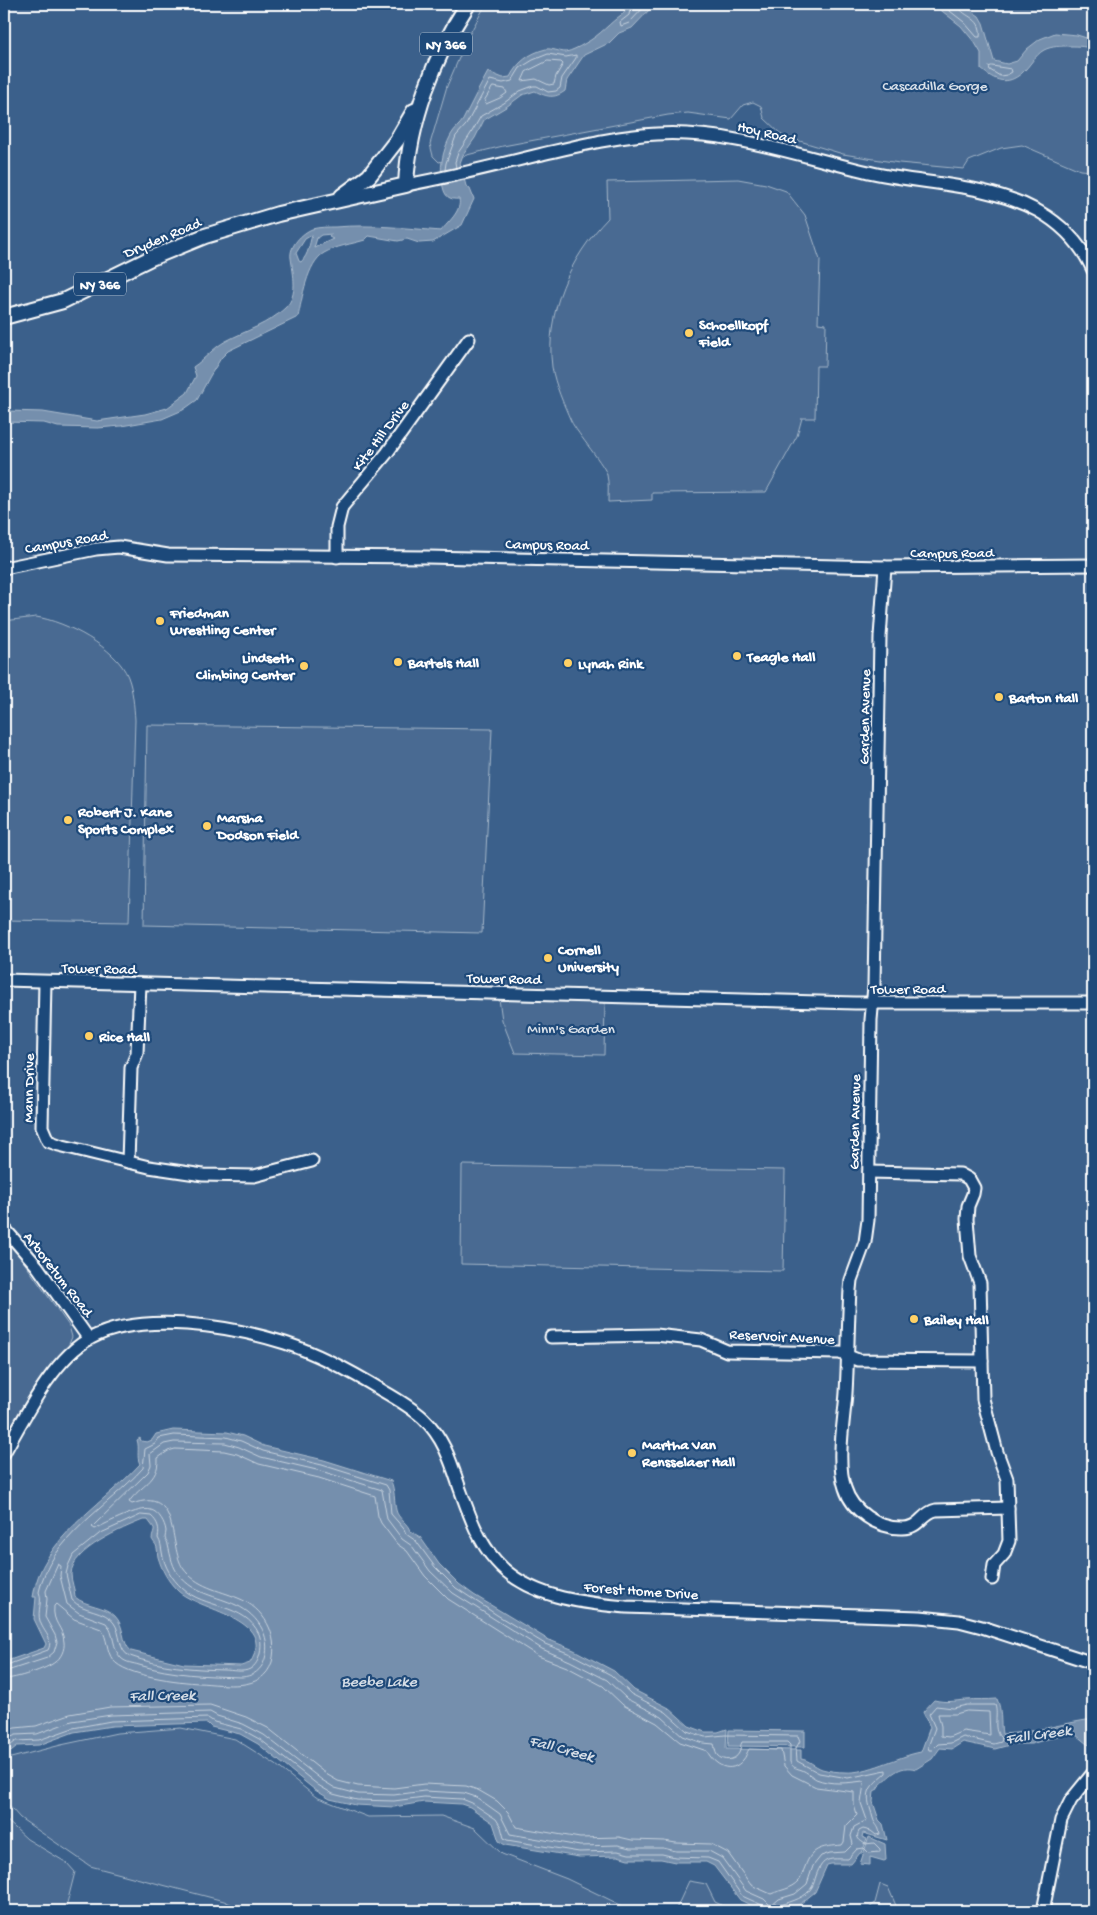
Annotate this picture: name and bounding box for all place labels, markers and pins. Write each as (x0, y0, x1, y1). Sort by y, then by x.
place label: Schoellkopf Field (698, 317, 769, 352)
marker: Schoellkopf Field (683, 327, 695, 339)
place label: Friedman Wrestling Center (169, 605, 277, 640)
marker: Friedman Wrestling Center (154, 615, 166, 627)
place label: Teagle Hall (746, 649, 816, 667)
place label: Lindseth Climbing Center (195, 650, 296, 685)
marker: Teagle Hall (731, 650, 743, 662)
place label: Bartels Hall (407, 655, 480, 673)
marker: Bartels Hall (392, 656, 404, 668)
place label: Lynah Rink (578, 656, 645, 674)
marker: Lynah Rink (562, 657, 574, 669)
marker: Lindseth Climbing Center (298, 660, 310, 672)
place label: Barton Hall (1008, 690, 1079, 708)
marker: Barton Hall (993, 691, 1005, 703)
place label: Robert J. Kane Sports Complex (77, 804, 174, 839)
place label: Marsha Dodson Field (215, 810, 300, 845)
marker: Robert J. Kane Sports Complex (62, 814, 74, 826)
marker: Marsha Dodson Field (201, 820, 213, 832)
place label: Cornell University (557, 942, 620, 977)
marker: Cornell University (542, 952, 554, 964)
place label: Rice Hall (98, 1029, 151, 1047)
marker: Rice Hall (83, 1030, 95, 1042)
place label: Bailey Hall (923, 1312, 989, 1330)
marker: Bailey Hall (908, 1313, 920, 1325)
place label: Martha Van Rensselaer Hall (641, 1437, 736, 1472)
marker: Martha Van Rensselaer Hall (626, 1447, 638, 1459)

